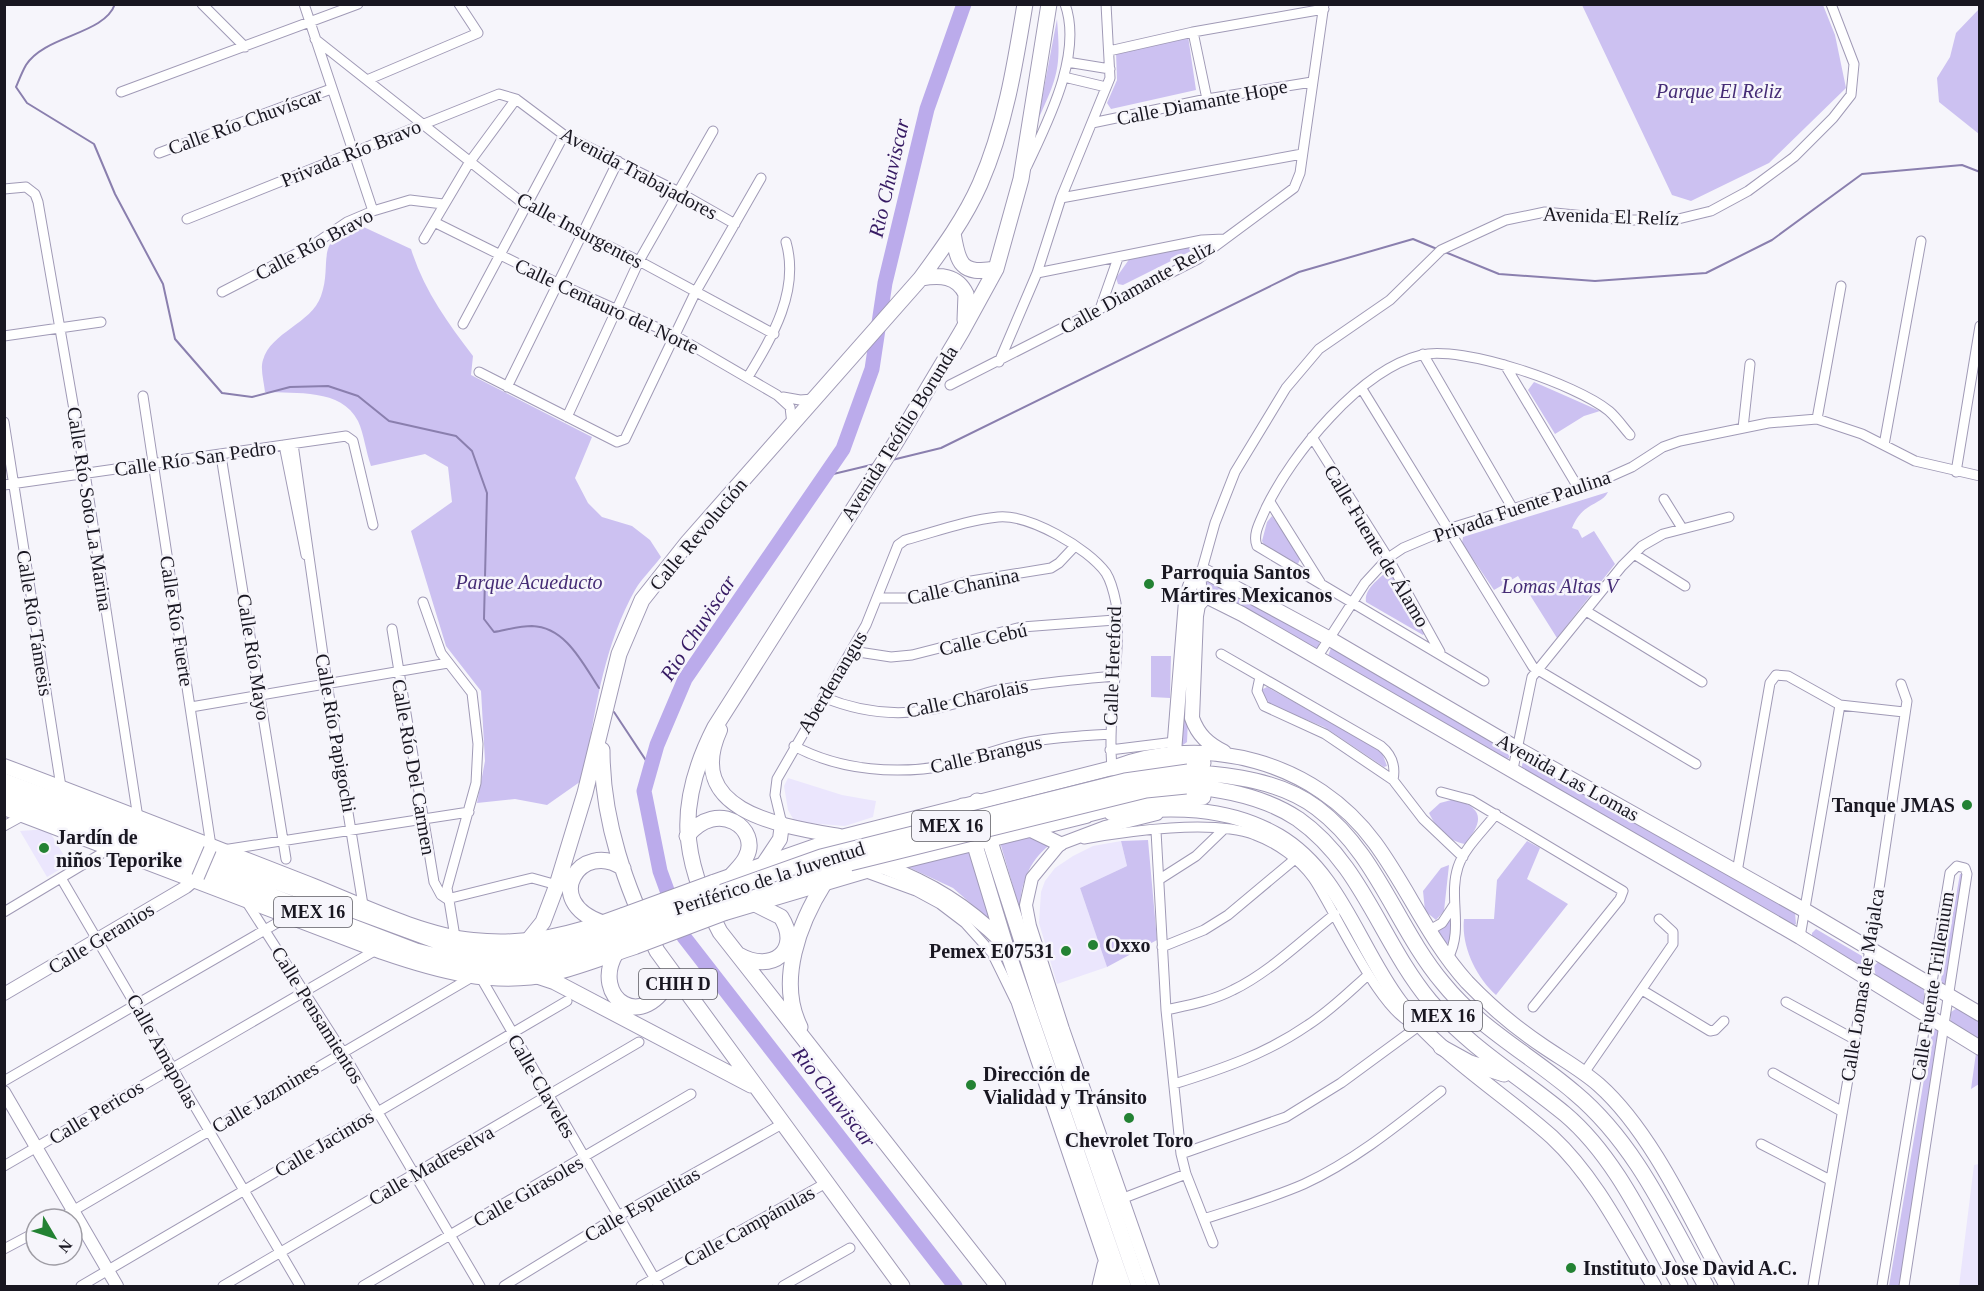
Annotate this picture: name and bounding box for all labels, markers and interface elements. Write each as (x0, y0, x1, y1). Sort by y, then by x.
street label: Calle Diamante Hope (1115, 75, 1289, 130)
park label: Parque El Reliz (1655, 80, 1782, 103)
street label: Calle Río Chuvíscar (165, 83, 325, 159)
street label: Privada Río Bravo (278, 115, 424, 191)
water label: Rio Chuviscar (864, 116, 914, 241)
street label: Avenida Trabajadores (556, 122, 721, 225)
street label: Calle Insurgentes (513, 188, 647, 273)
street label: Avenida El Relíz (1543, 203, 1680, 229)
street label: Calle Río Bravo (251, 204, 377, 284)
street label: Calle Diamante Reliz (1056, 236, 1218, 338)
street label: Calle Centauro del Norte (511, 254, 703, 358)
street label: Avenida Teófilo Borunda (836, 341, 962, 525)
street label: Calle Río Soto La Marina (63, 405, 117, 613)
street label: Calle Río San Pedro (113, 436, 277, 480)
street label: Calle Fuente de Álamo (1320, 461, 1434, 631)
street label: Privada Fuente Paulina (1431, 465, 1613, 547)
street label: Calle Revolución (645, 474, 751, 594)
street label: Calle Río Támesis (13, 548, 57, 698)
street label: Calle Río Fuerte (156, 554, 198, 688)
place label: Parroquia Santos Mártires Mexicanos (1161, 561, 1332, 606)
street label: Calle Chanina (905, 563, 1021, 609)
water label: Rio Chuviscar (655, 570, 741, 686)
park label: Parque Acueducto (454, 571, 603, 594)
park label: Lomas Altas V (1501, 575, 1621, 597)
marker: Parroquia Santos Mártires Mexicanos (1142, 577, 1156, 591)
street label: Calle Río Mayo (232, 592, 275, 722)
street label: Calle Hereford (1099, 606, 1125, 726)
street label: Calle Cebú (937, 618, 1029, 660)
street label: Aberdenangus (793, 627, 872, 738)
street label: Calle Río Papigochi (310, 652, 361, 815)
street label: Calle Charolais (904, 674, 1030, 722)
street label: Calle Río Del Carmen (388, 677, 440, 857)
street label: Avenida Las Lomas (1493, 729, 1643, 825)
street label: Calle Brangus (928, 730, 1044, 779)
place label: Tanque JMAS (1832, 794, 1955, 817)
marker: Tanque JMAS (1960, 798, 1974, 812)
road number: MEX 16 (912, 811, 990, 841)
place label: Jardín de niños Teporike (56, 826, 182, 872)
street label: Periférico de la Juventud (671, 837, 867, 919)
marker: Jardín de niños Teporike (37, 841, 51, 855)
street label: Calle Lomas de Majalca (1836, 887, 1889, 1083)
street label: Calle Fuente Trillenium (1906, 889, 1958, 1082)
road number: MEX 16 (274, 897, 352, 927)
street label: Calle Geranios (44, 898, 158, 978)
place label: Oxxo (1105, 934, 1151, 956)
marker: Oxxo (1086, 938, 1100, 952)
place label: Pemex E07531 (929, 940, 1054, 962)
street label: Calle Pensamientos (267, 943, 369, 1088)
marker: Pemex E07531 (1059, 944, 1073, 958)
road number: CHIH D (639, 969, 717, 999)
street label: Calle Amapolas (122, 990, 204, 1113)
road number: MEX 16 (1404, 1001, 1482, 1031)
street label: Calle Claveles (503, 1030, 581, 1142)
water label: Rio Chuviscar (787, 1041, 881, 1153)
street label: Calle Jazmines (208, 1056, 322, 1137)
place label: Dirección de Vialidad y Tránsito (983, 1063, 1147, 1109)
street label: Calle Pericos (45, 1075, 147, 1149)
marker: Dirección de Vialidad y Tránsito (964, 1078, 978, 1092)
street label: Calle Jacintos (270, 1105, 378, 1181)
marker: Chevrolet Toro (1122, 1111, 1136, 1125)
street label: Calle Madreselva (365, 1120, 497, 1210)
place label: Chevrolet Toro (1065, 1129, 1193, 1151)
street label: Calle Girasoles (469, 1151, 587, 1231)
street label: Calle Espuelitas (580, 1162, 704, 1247)
street label: Calle Campánulas (680, 1181, 819, 1272)
north arrow (24, 1207, 84, 1267)
text: N (55, 1236, 76, 1256)
place label: Instituto Jose David A.C. (1583, 1257, 1797, 1279)
marker: Instituto Jose David A.C. (1564, 1261, 1578, 1275)

